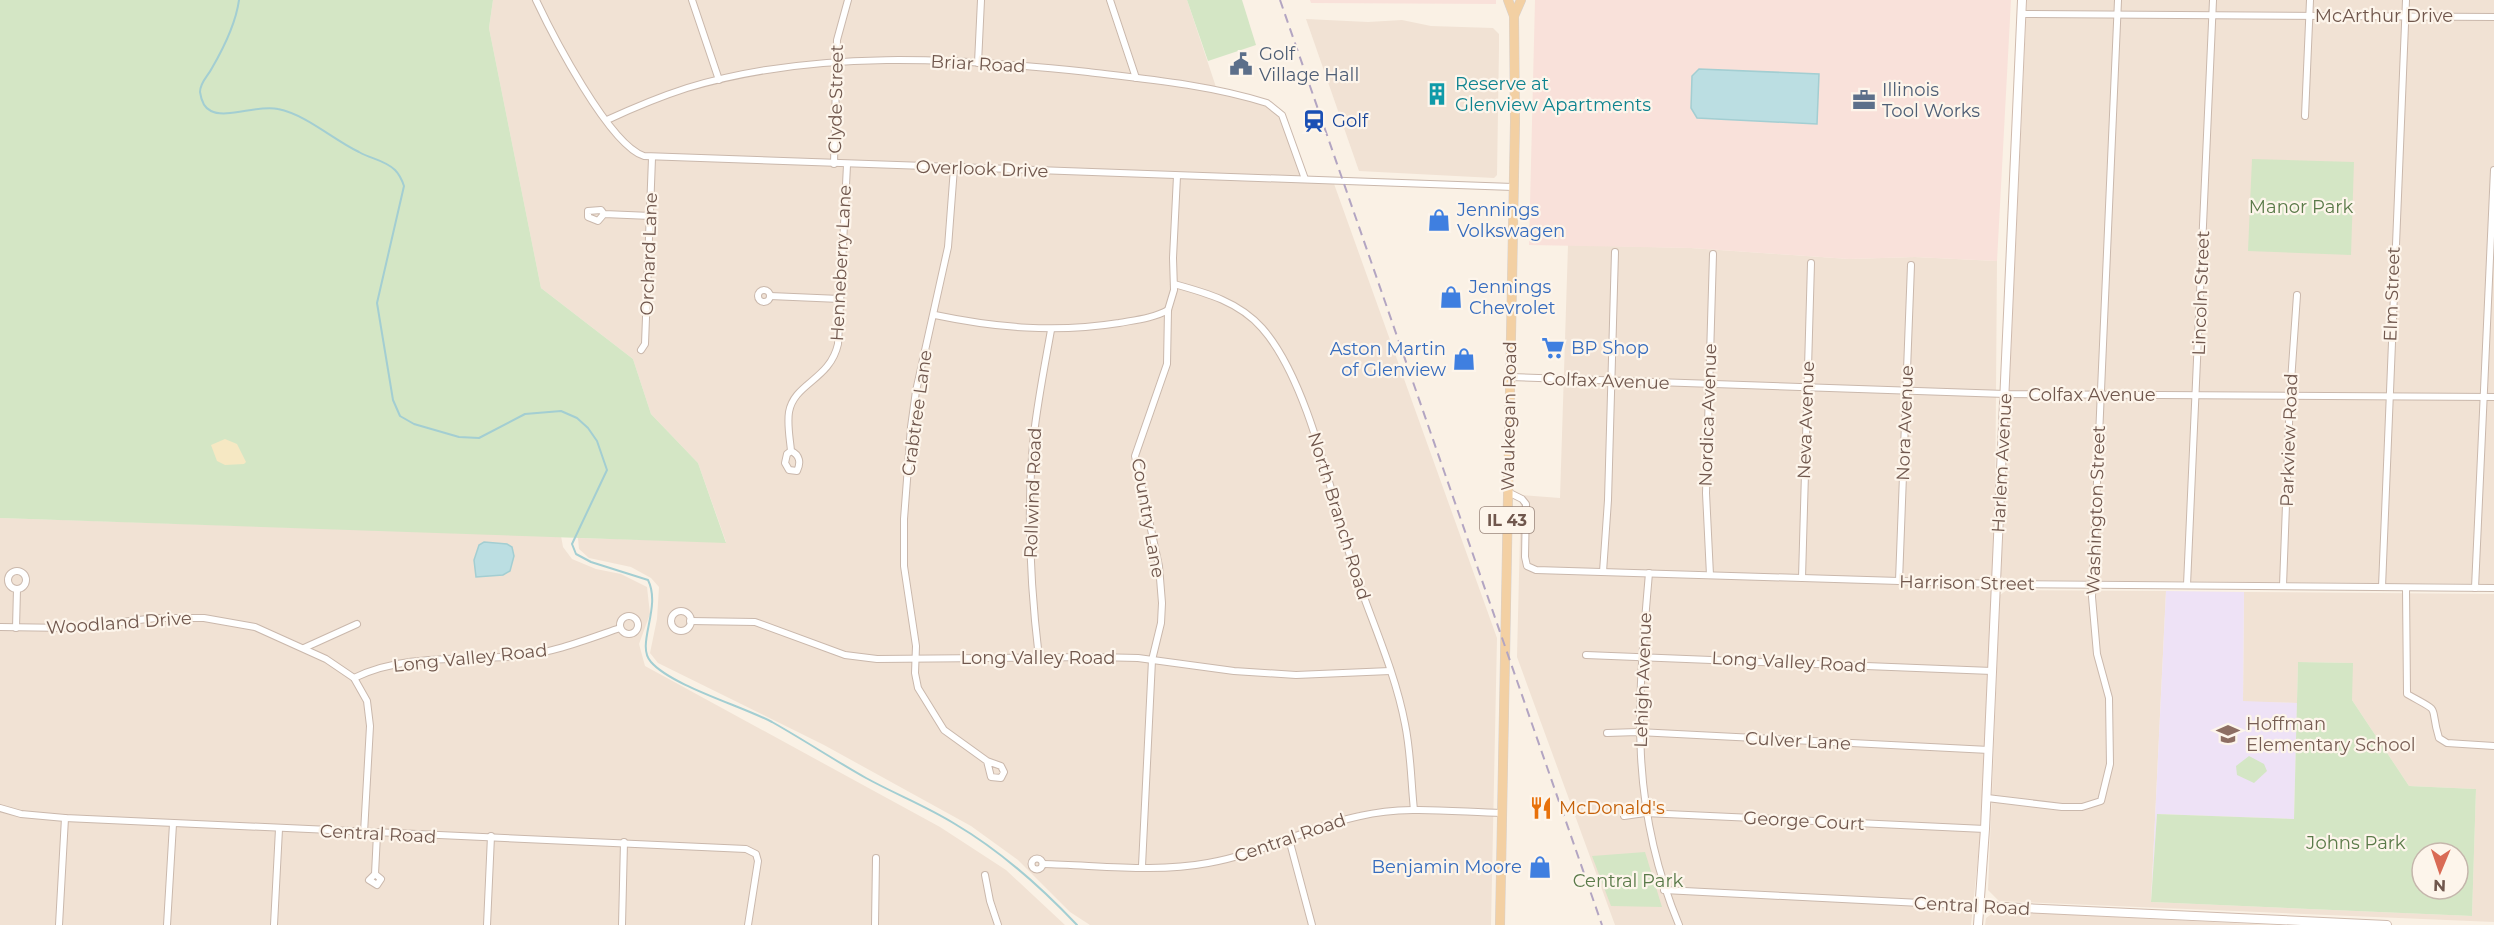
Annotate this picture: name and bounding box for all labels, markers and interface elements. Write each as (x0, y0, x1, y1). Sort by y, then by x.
street label: McArthur Drive (2315, 5, 2453, 27)
place label: Golf Village Hall (1259, 43, 1359, 86)
street label: Clyde Street (824, 44, 848, 154)
street label: Briar Road (930, 51, 1026, 77)
public building icon: Golf Village Hall (1228, 51, 1254, 77)
place label: Reserve at Glenview Apartments (1455, 73, 1651, 116)
place label: Illinois Tool Works (1882, 79, 1980, 122)
building icon: Reserve at Glenview Apartments (1424, 81, 1450, 107)
office icon: Illinois Tool Works (1851, 87, 1877, 113)
station icon: Golf (1301, 108, 1327, 134)
place label: Golf (1332, 110, 1369, 132)
street label: Overlook Drive (915, 156, 1049, 182)
street label: Henneberry Lane (826, 184, 856, 342)
street label: Orchard Lane (636, 192, 662, 316)
park label: Manor Park (2249, 196, 2353, 218)
place label: Jennings Volkswagen (1456, 199, 1565, 242)
shop icon: Jennings Volkswagen (1426, 207, 1452, 233)
street label: Lincoln Street (2188, 230, 2214, 356)
street label: Elm Street (2379, 246, 2405, 342)
place label: Jennings Chevrolet (1468, 276, 1556, 319)
shop icon: Jennings Chevrolet (1438, 284, 1464, 310)
supermarket icon: BP Shop (1540, 335, 1566, 361)
place label: BP Shop (1571, 337, 1649, 359)
place label: Aston Martin of Glenview (1330, 338, 1446, 381)
street label: Waukegan Road (1497, 341, 1521, 491)
street label: Nordica Avenue (1695, 343, 1721, 487)
shop icon: Aston Martin of Glenview (1451, 346, 1477, 372)
street label: Crabtree Lane (897, 348, 937, 477)
street label: Neva Avenue (1793, 361, 1819, 479)
street label: Nora Avenue (1892, 365, 1918, 481)
street label: Colfax Avenue (1542, 368, 1670, 394)
street label: Parkview Road (2276, 373, 2302, 507)
street label: Colfax Avenue (2028, 384, 2156, 406)
street label: Harlem Avenue (1987, 393, 2017, 533)
street label: Washington Street (2082, 425, 2110, 595)
street label: Rollwind Road (1020, 427, 1046, 559)
street label: North Branch Road (1303, 429, 1375, 603)
street label: Country Lane (1127, 456, 1169, 580)
road number: IL 43 (1480, 507, 1534, 533)
street label: Harrison Street (1899, 571, 2035, 595)
street label: Woodland Drive (46, 607, 192, 639)
street label: Lehigh Avenue (1630, 612, 1656, 748)
street label: Long Valley Road (392, 639, 548, 677)
street label: Long Valley Road (960, 647, 1116, 669)
street label: Long Valley Road (1711, 647, 1867, 677)
place label: Hoffman Elementary School (2246, 713, 2416, 756)
school or university icon: Hoffman Elementary School (2215, 721, 2241, 747)
street label: Culver Lane (1745, 727, 1852, 755)
restaurant icon: McDonald's (1528, 795, 1554, 821)
place label: McDonald's (1559, 797, 1665, 819)
street label: George Court (1743, 807, 1865, 835)
street label: Central Road (1231, 809, 1349, 867)
street label: Central Road (319, 820, 437, 848)
park label: Johns Park (2305, 832, 2406, 854)
north arrow (2410, 841, 2470, 901)
shop icon: Benjamin Moore (1527, 854, 1553, 880)
place label: Benjamin Moore (1371, 856, 1522, 878)
park label: Central Park (1573, 870, 1683, 892)
text: N (2433, 876, 2446, 895)
street label: Central Road (1913, 892, 2031, 920)

